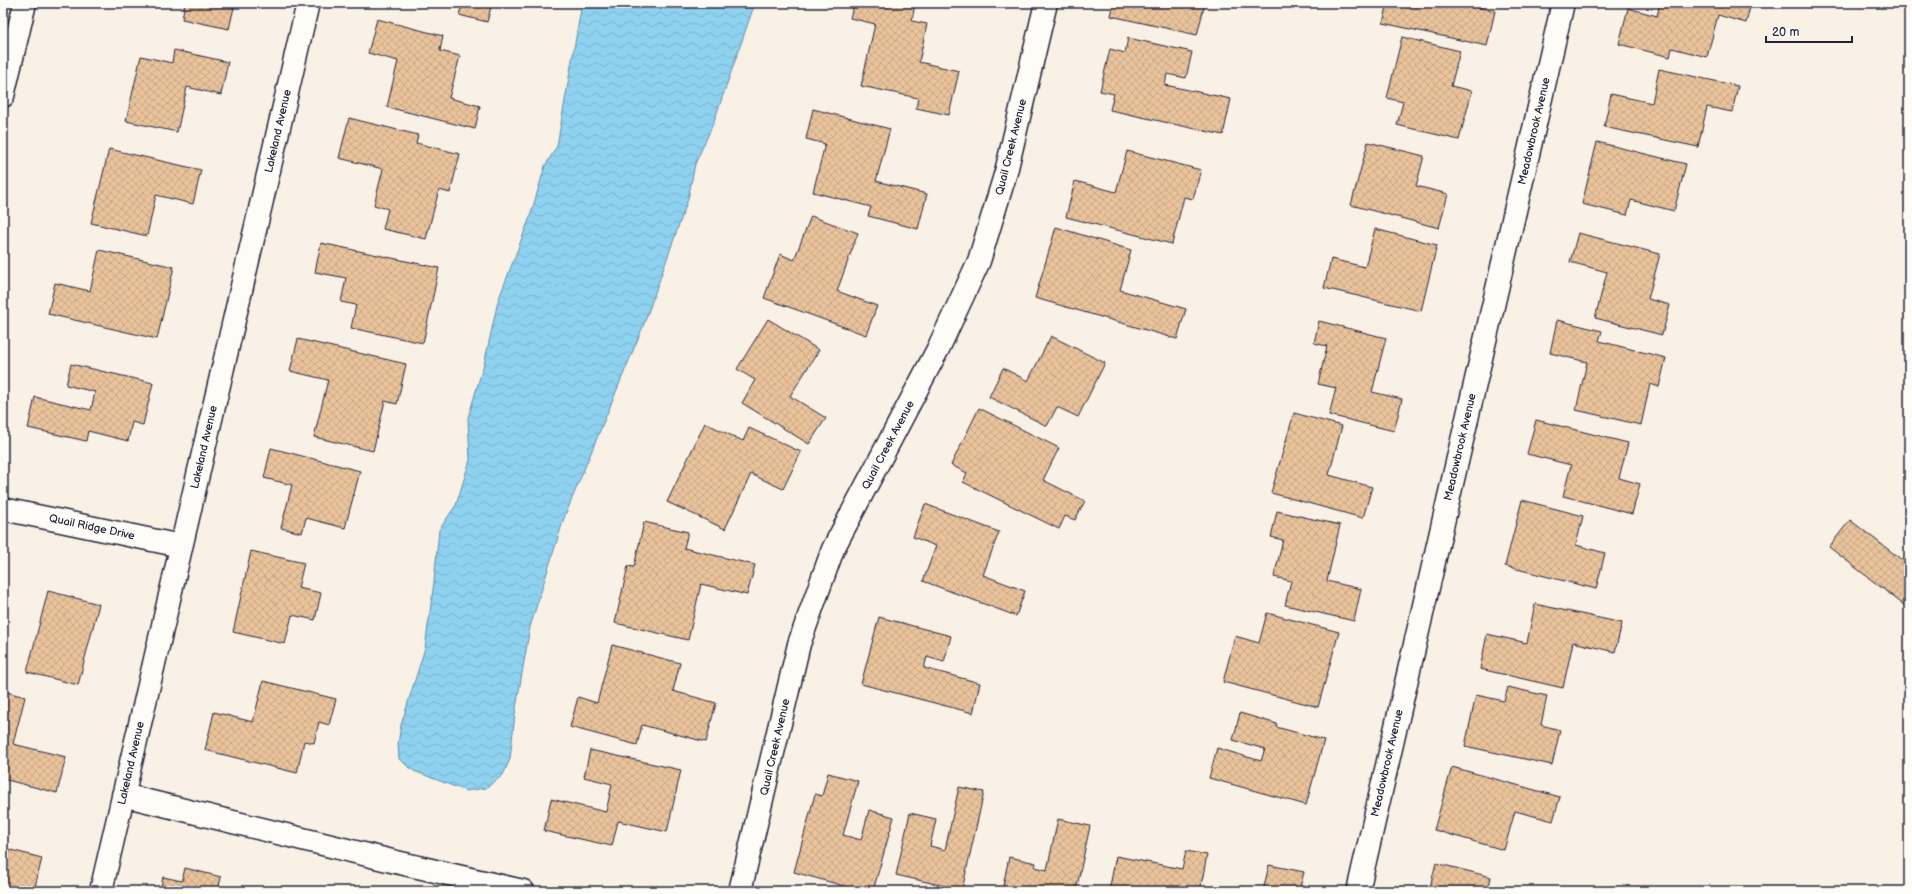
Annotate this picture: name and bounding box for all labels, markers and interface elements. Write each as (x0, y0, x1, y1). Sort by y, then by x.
scale bar (1766, 18, 1852, 44)
text: 20 m (1772, 25, 1799, 40)
street label: Meadowbrook Avenue (1515, 76, 1553, 186)
street label: Lakeland Avenue (262, 88, 294, 174)
street label: Quail Creek Avenue (993, 97, 1029, 197)
street label: Meadowbrook Avenue (1441, 392, 1479, 502)
street label: Quail Creek Avenue (859, 398, 917, 492)
street label: Lakeland Avenue (188, 404, 220, 490)
street label: Quail Ridge Drive (48, 512, 137, 543)
street label: Quail Creek Avenue (758, 697, 793, 797)
street label: Meadowbrook Avenue (1368, 708, 1406, 818)
street label: Lakeland Avenue (115, 720, 147, 806)

